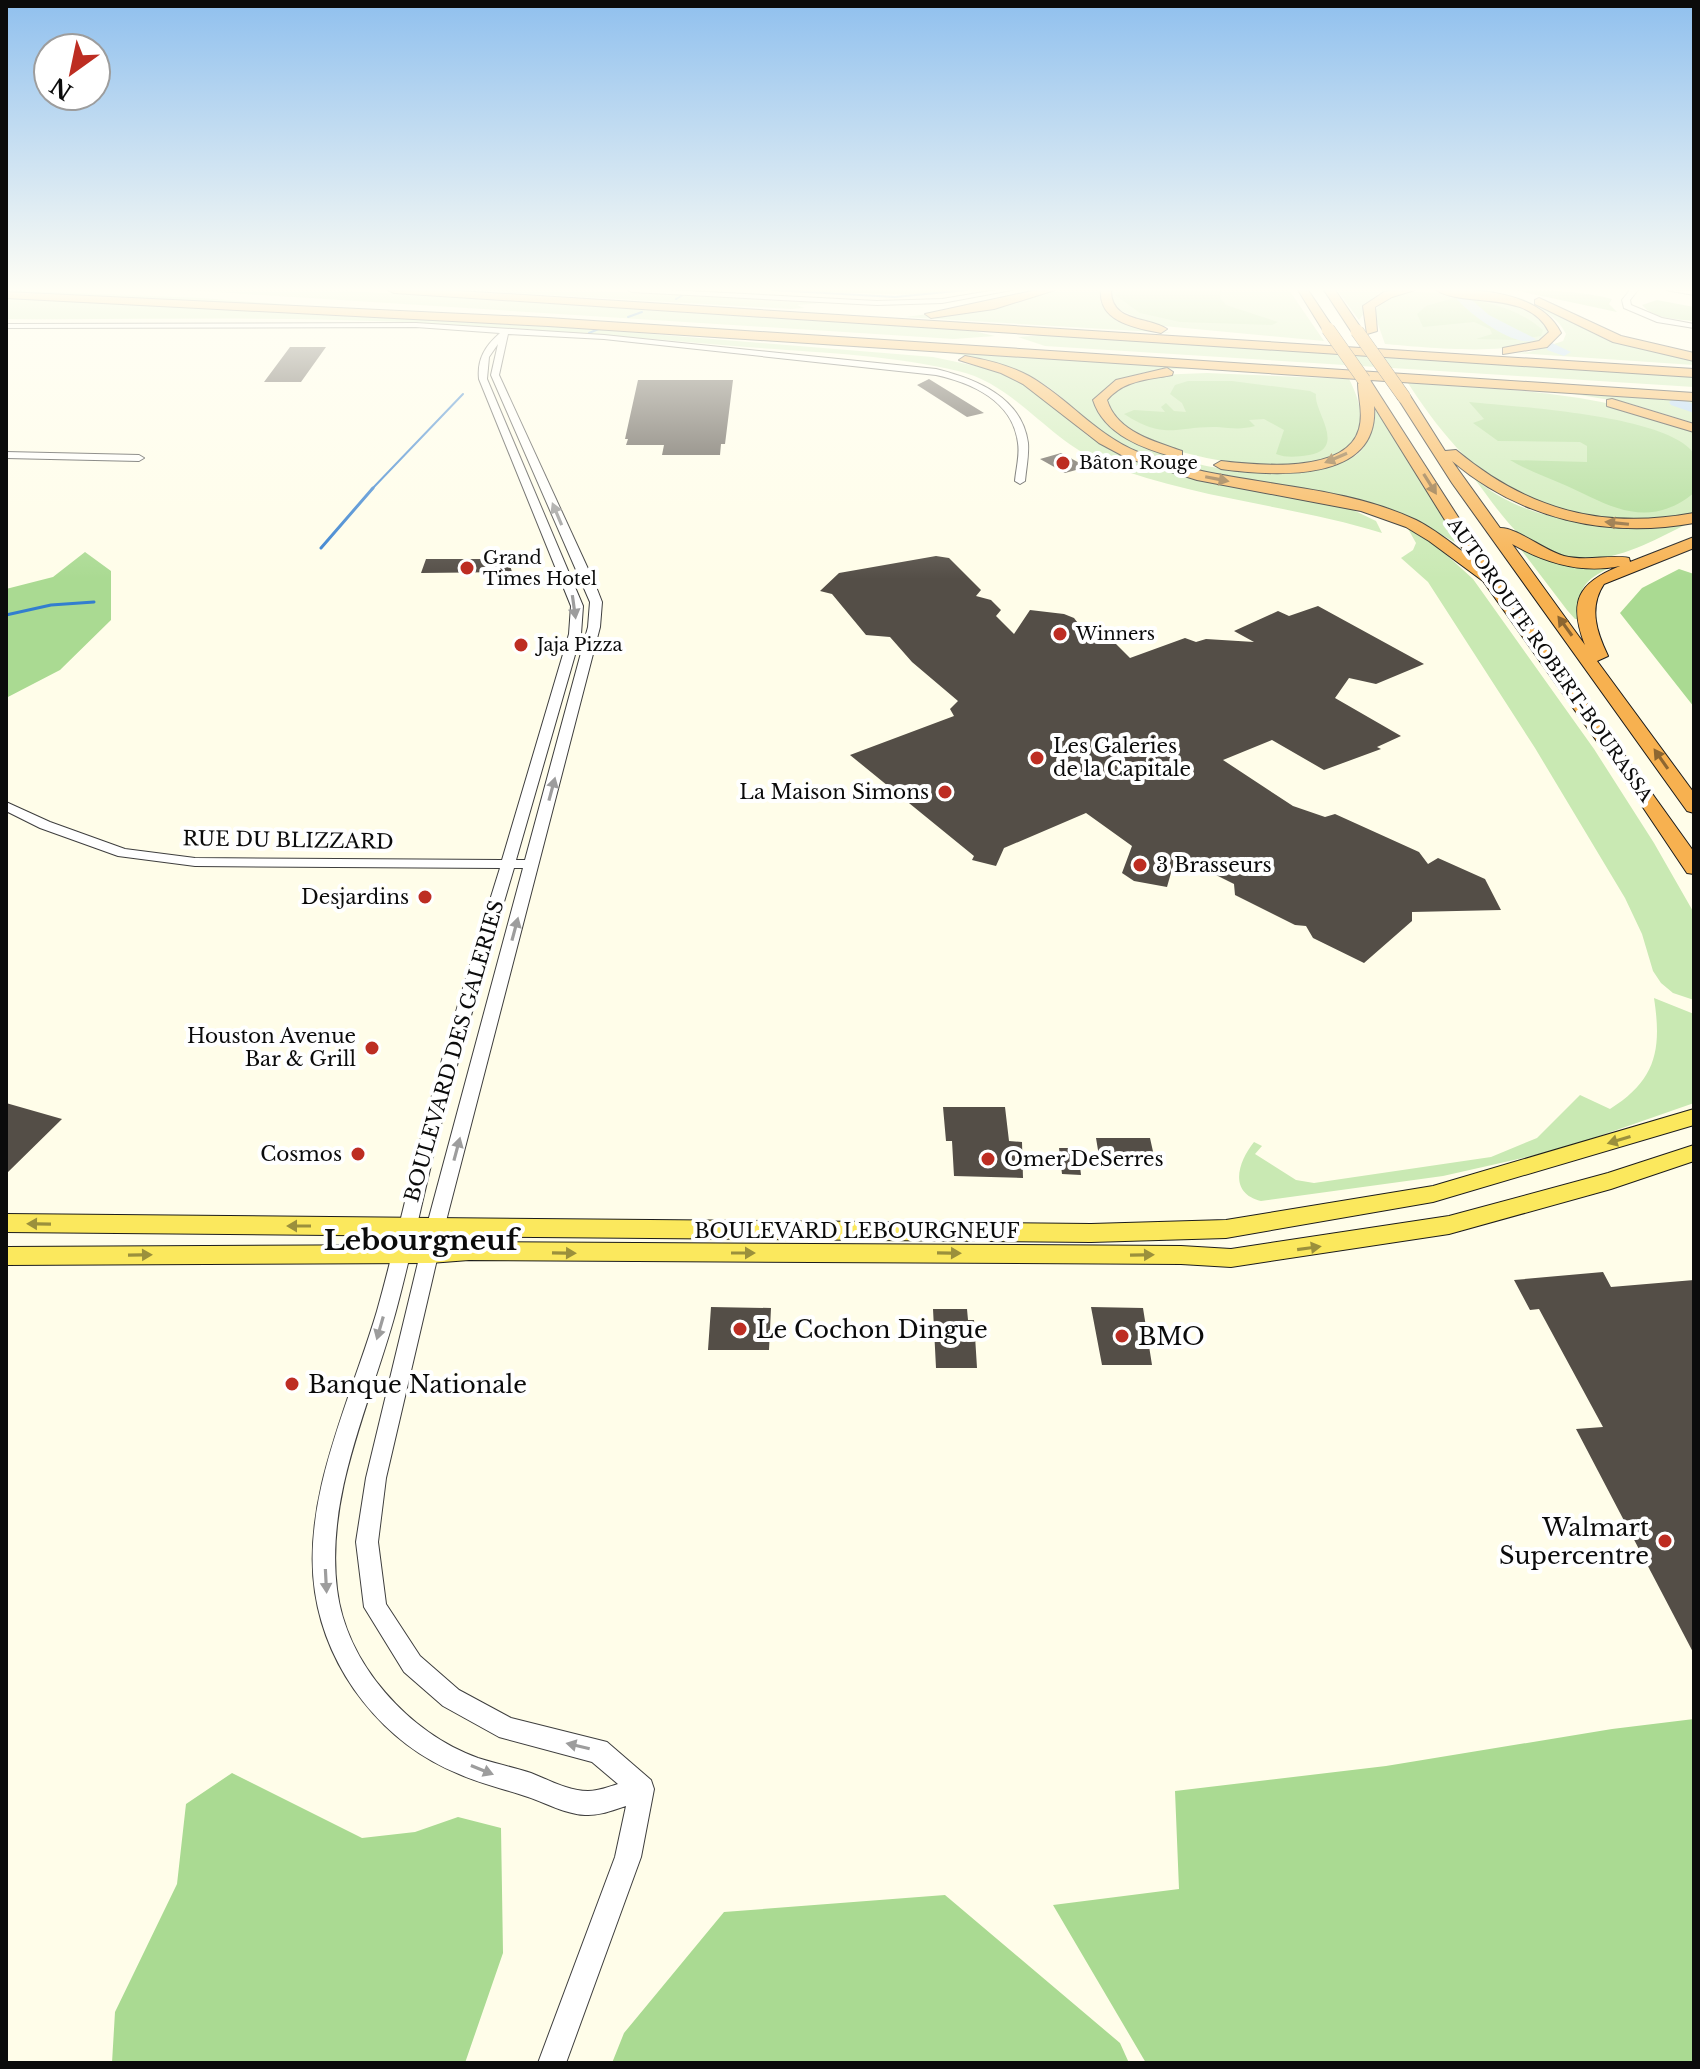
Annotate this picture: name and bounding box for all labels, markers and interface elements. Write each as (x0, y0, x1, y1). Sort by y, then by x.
north arrow (32, 32, 112, 112)
text: N (45, 71, 77, 105)
one-way arrow (1324, 451, 1348, 464)
place label: Bâton Rouge (1079, 452, 1198, 474)
marker: Bâton Rouge (1054, 454, 1072, 472)
one-way arrow (1205, 473, 1230, 486)
one-way arrow (1422, 473, 1437, 496)
one-way arrow (551, 502, 564, 526)
street label: AUTOROUTE ROBERT-BOURASSA (1442, 513, 1658, 807)
one-way arrow (1604, 516, 1629, 529)
place label: Grand Times Hotel (483, 547, 597, 590)
marker: Grand Times Hotel (458, 559, 476, 577)
one-way arrow (568, 595, 581, 620)
one-way arrow (1557, 616, 1573, 636)
place label: Winners (1075, 623, 1155, 645)
marker: Winners (1051, 625, 1069, 643)
place label: Jaja Pizza (535, 634, 622, 656)
marker: Jaja Pizza (512, 636, 530, 654)
place label: Les Galeries de la Capitale (1053, 734, 1191, 781)
marker: Les Galeries de la Capitale (1028, 749, 1046, 767)
one-way arrow (1654, 749, 1669, 770)
one-way arrow (547, 776, 559, 801)
place label: La Maison Simons (739, 780, 929, 804)
marker: La Maison Simons (936, 783, 954, 801)
street label: RUE DU BLIZZARD (182, 826, 394, 854)
place label: 3 Brasseurs (1156, 853, 1272, 877)
marker: 3 Brasseurs (1131, 856, 1149, 874)
place label: Desjardins (301, 885, 409, 909)
marker: Desjardins (416, 888, 434, 906)
street label: BOULEVARD DES GALERIES (399, 897, 509, 1205)
one-way arrow (509, 917, 521, 942)
place label: Houston Avenue Bar & Grill (187, 1024, 356, 1071)
marker: Houston Avenue Bar & Grill (363, 1039, 381, 1057)
one-way arrow (1607, 1134, 1631, 1147)
one-way arrow (451, 1137, 463, 1162)
place label: Cosmos (260, 1142, 342, 1166)
marker: Cosmos (349, 1145, 367, 1163)
place label: Omer DeSerres (1004, 1147, 1164, 1171)
marker: Omer DeSerres (979, 1150, 997, 1168)
one-way arrow (26, 1217, 51, 1230)
street label: BOULEVARD LEBOURGNEUF (694, 1219, 1020, 1243)
one-way arrow (286, 1220, 311, 1232)
district label: Lebourgneuf (324, 1223, 521, 1258)
one-way arrow (1297, 1241, 1322, 1254)
one-way arrow (552, 1247, 577, 1260)
one-way arrow (731, 1247, 756, 1259)
one-way arrow (937, 1247, 962, 1260)
one-way arrow (1130, 1248, 1155, 1261)
one-way arrow (128, 1249, 153, 1261)
place label: Le Cochon Dingue (756, 1315, 988, 1344)
one-way arrow (373, 1317, 386, 1341)
marker: Le Cochon Dingue (731, 1320, 749, 1338)
place label: BMO (1138, 1322, 1205, 1351)
marker: BMO (1113, 1327, 1131, 1345)
place label: Banque Nationale (308, 1370, 527, 1399)
marker: Banque Nationale (283, 1375, 301, 1393)
place label: Walmart Supercentre (1499, 1513, 1649, 1570)
marker: Walmart Supercentre (1656, 1532, 1674, 1550)
one-way arrow (320, 1569, 333, 1594)
one-way arrow (566, 1739, 591, 1752)
one-way arrow (470, 1764, 494, 1777)

